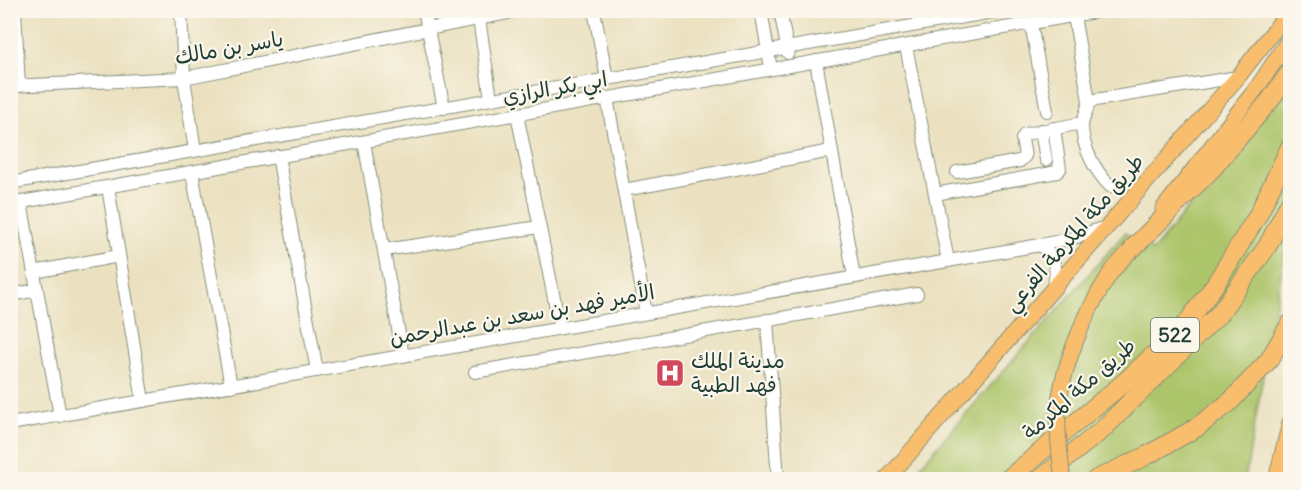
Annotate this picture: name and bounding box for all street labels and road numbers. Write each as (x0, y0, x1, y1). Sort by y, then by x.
street label: ياسر بن مالك (173, 25, 285, 70)
street label: ابي بكر الرازي (500, 65, 611, 116)
street label: طريق مكة المكرمة الفرعي (998, 148, 1154, 321)
street label: الأمير فهد بن سعد بن عبدالرحمن (387, 278, 657, 351)
road number: 522 (1151, 318, 1199, 352)
street label: طريق مكة المكرمة (1016, 332, 1141, 445)

